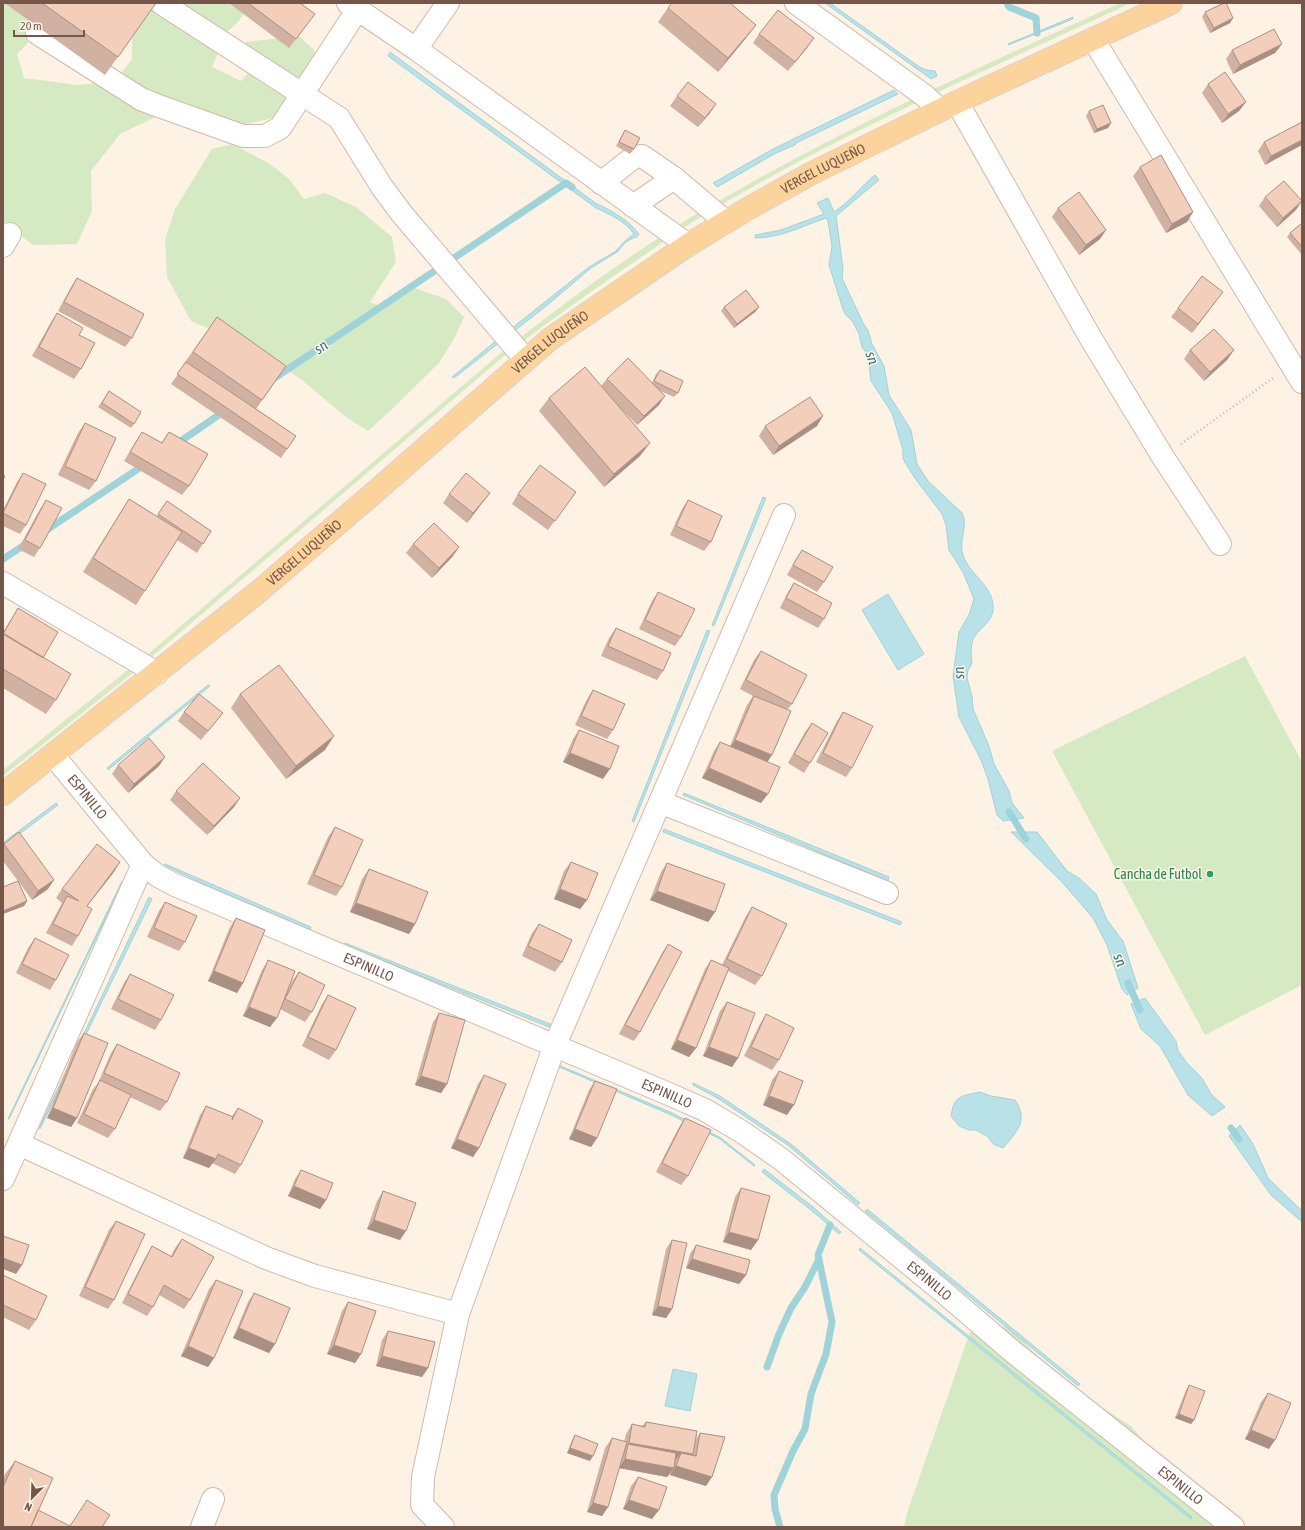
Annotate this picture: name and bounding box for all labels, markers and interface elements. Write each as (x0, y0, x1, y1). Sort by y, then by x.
scale bar (14, 12, 84, 38)
text: 20 m (20, 19, 42, 33)
street label: VERGEL LUQUEÑO (778, 140, 868, 197)
street label: VERGEL LUQUEÑO (508, 307, 592, 377)
water label: sn (311, 336, 331, 357)
water label: sn (862, 349, 883, 366)
street label: VERGEL LUQUEÑO (264, 516, 345, 589)
water label: sn (950, 666, 967, 680)
street label: ESPINILLO (64, 771, 110, 822)
place label: Cancha de Futbol (1114, 866, 1202, 882)
marker: Cancha de Futbol (1205, 869, 1215, 879)
street label: ESPINILLO (341, 949, 396, 985)
water label: sn (1110, 951, 1131, 969)
street label: ESPINILLO (639, 1076, 694, 1111)
street label: ESPINILLO (904, 1258, 955, 1304)
street label: ESPINILLO (1155, 1463, 1206, 1508)
north arrow (12, 1478, 52, 1518)
text: N (23, 1500, 33, 1514)

